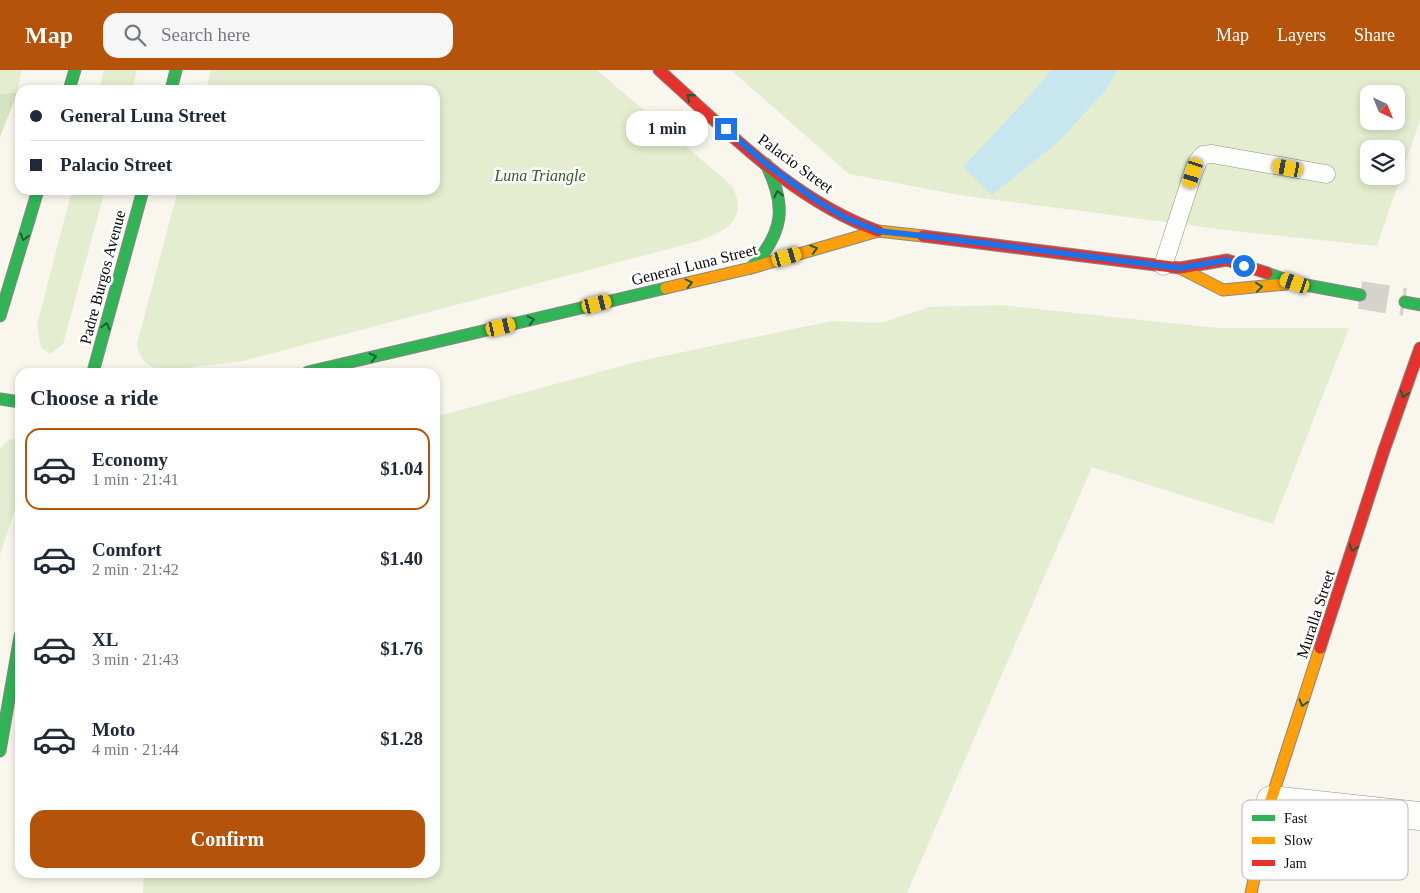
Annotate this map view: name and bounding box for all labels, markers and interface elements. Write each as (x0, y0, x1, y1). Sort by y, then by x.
search box (103, 13, 453, 58)
icon: search (121, 21, 149, 49)
text: Map (25, 22, 73, 48)
text: Search here (161, 24, 250, 45)
text: Map (1216, 25, 1249, 45)
text: Layers (1277, 25, 1326, 45)
text: Share (1354, 25, 1395, 45)
north arrow (1360, 85, 1405, 130)
map controls (1360, 85, 1405, 185)
one-way arrow (686, 94, 695, 103)
text: General Luna Street (60, 105, 226, 126)
callout: 1 min (626, 112, 708, 146)
route end (715, 118, 737, 140)
text: 1 min (648, 120, 686, 137)
street label: Palacio Street (755, 131, 837, 197)
button: layers (1360, 140, 1405, 185)
text: Palacio Street (60, 154, 172, 175)
car (1181, 156, 1204, 190)
car (1271, 158, 1304, 178)
park label: Luna Triangle (493, 167, 586, 185)
one-way arrow (774, 189, 784, 198)
street label: Padre Burgos Avenue (76, 208, 130, 346)
one-way arrow (20, 232, 30, 240)
street label: General Luna Street (630, 241, 759, 288)
one-way arrow (810, 245, 818, 255)
car (770, 246, 803, 268)
route start (1233, 255, 1255, 277)
car (1278, 271, 1311, 295)
one-way arrow (685, 278, 693, 288)
one-way arrow (1255, 282, 1263, 293)
car (580, 293, 613, 315)
one-way arrow (526, 315, 535, 326)
car (484, 316, 517, 338)
one-way arrow (100, 322, 110, 330)
one-way arrow (368, 352, 377, 363)
text: Choose a ride (30, 385, 158, 410)
one-way arrow (1400, 389, 1410, 398)
icon: car (32, 447, 77, 492)
text: Economy (92, 449, 168, 470)
text: $1.04 (380, 458, 423, 479)
text: 1 min · 21:41 (92, 471, 179, 488)
icon: car (32, 537, 77, 582)
text: Comfort (92, 539, 162, 560)
one-way arrow (1348, 544, 1358, 552)
text: $1.40 (380, 548, 423, 569)
text: 2 min · 21:42 (92, 561, 179, 578)
street label: Muralla Street (1293, 567, 1338, 661)
icon: car (32, 627, 77, 672)
text: XL (92, 629, 118, 650)
text: $1.76 (380, 638, 423, 659)
text: 3 min · 21:43 (92, 651, 179, 668)
one-way arrow (1299, 698, 1309, 706)
icon: car (32, 717, 77, 762)
text: Moto (92, 719, 135, 740)
text: $1.28 (380, 728, 423, 749)
text: 4 min · 21:44 (92, 741, 179, 758)
legend (1242, 800, 1408, 880)
button: Confirm (30, 810, 425, 868)
text: Fast (1284, 811, 1307, 826)
text: Slow (1284, 833, 1314, 848)
text: Jam (1284, 856, 1307, 871)

